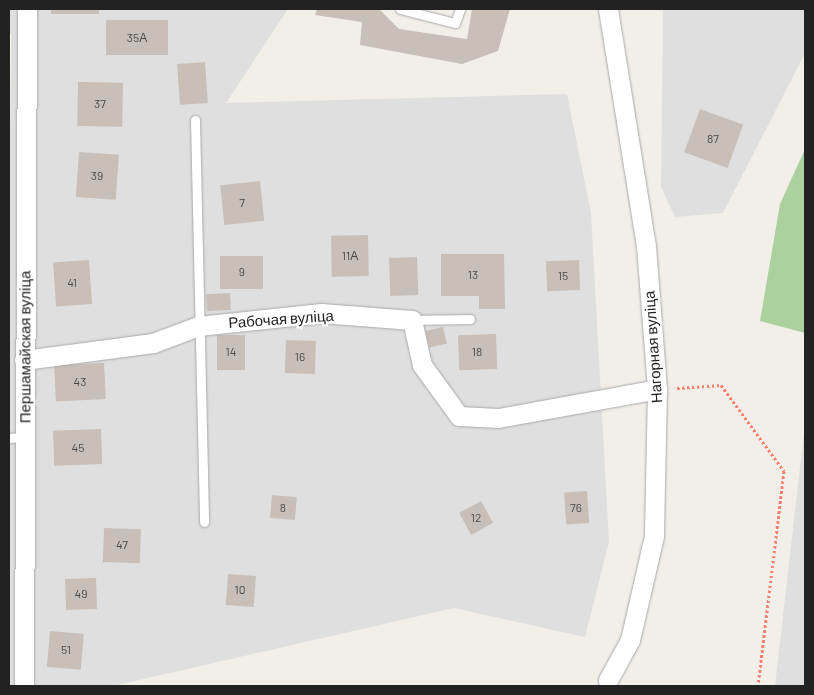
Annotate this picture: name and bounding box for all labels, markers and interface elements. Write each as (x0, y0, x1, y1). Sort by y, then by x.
house number: 35А (127, 31, 147, 45)
house number: 37 (94, 97, 106, 111)
house number: 87 (707, 132, 719, 146)
house number: 39 (91, 169, 103, 183)
house number: 7 (239, 196, 245, 210)
house number: 11А (342, 249, 358, 263)
house number: 9 (239, 265, 245, 279)
house number: 13 (468, 268, 478, 282)
house number: 15 (558, 269, 568, 283)
street label: Першамайская вуліца (16, 271, 34, 423)
house number: 41 (67, 276, 77, 290)
street label: Нагорная вуліца (640, 290, 666, 404)
street label: Рабочая вуліца (228, 306, 334, 332)
house number: 14 (226, 345, 236, 359)
house number: 18 (472, 345, 482, 359)
house number: 16 (295, 350, 305, 364)
house number: 43 (74, 375, 86, 389)
house number: 45 (72, 441, 84, 455)
house number: 8 (280, 501, 286, 515)
house number: 76 (570, 501, 582, 515)
house number: 12 (471, 511, 481, 525)
house number: 47 (116, 538, 128, 552)
house number: 10 (235, 583, 245, 597)
house number: 49 (75, 587, 87, 601)
house number: 51 (61, 643, 71, 657)

